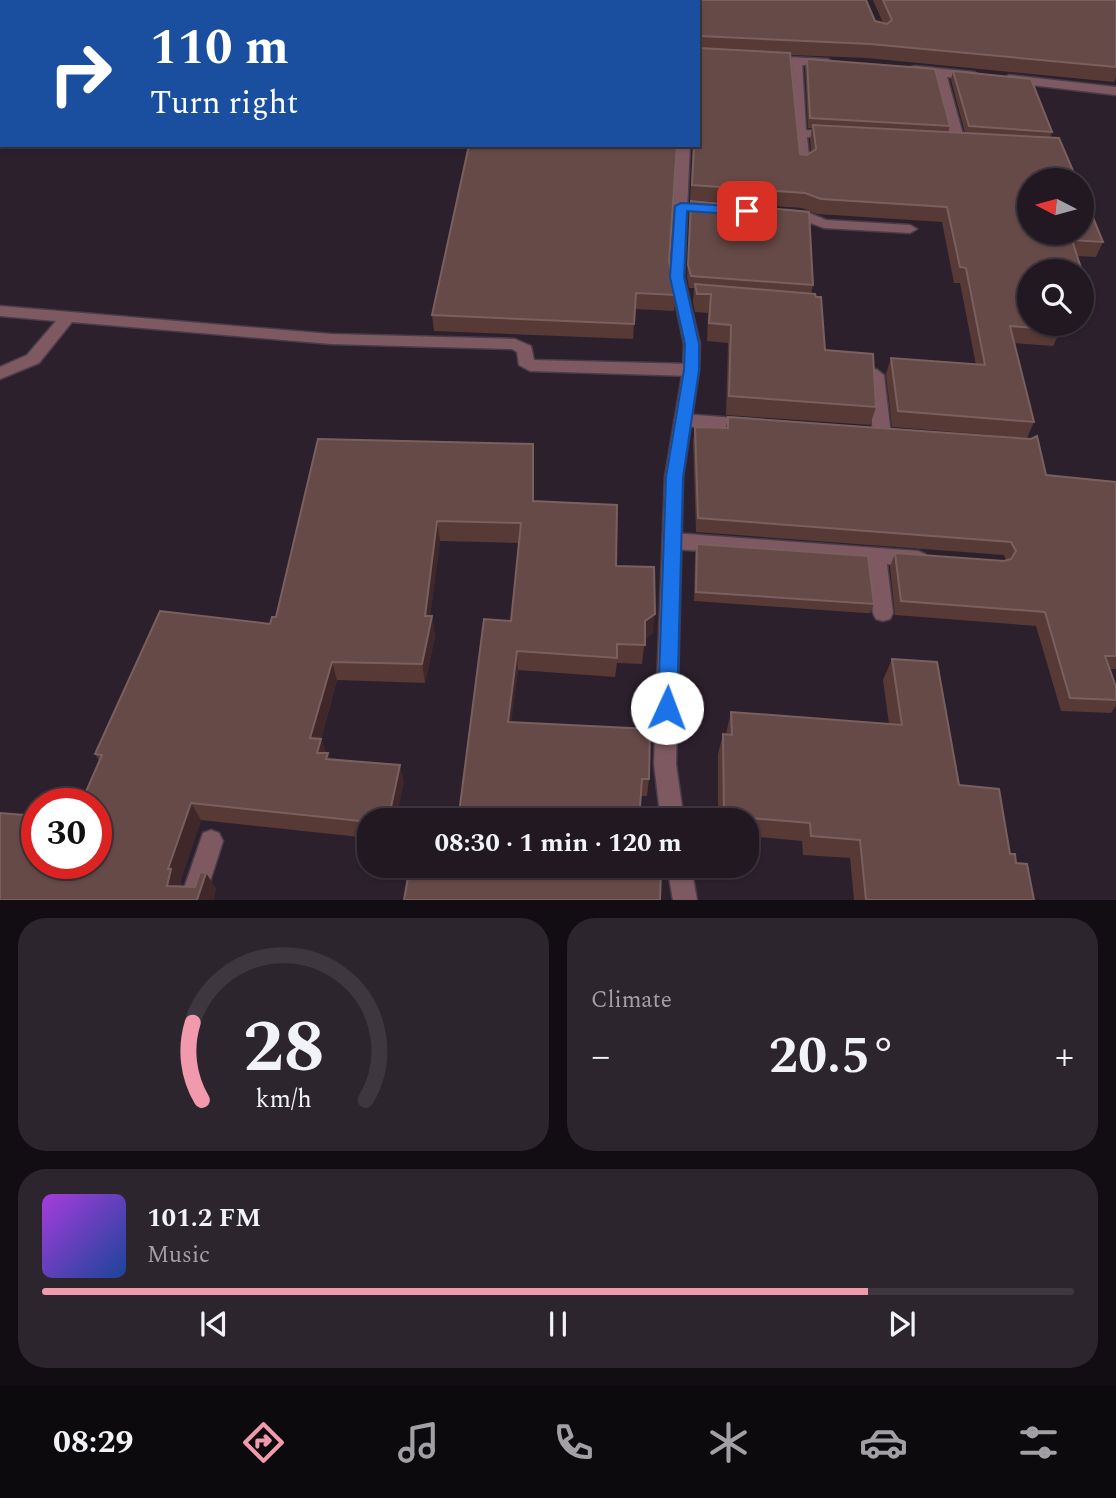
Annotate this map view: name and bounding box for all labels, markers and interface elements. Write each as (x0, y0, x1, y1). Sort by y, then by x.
text: 110 m (150, 11, 289, 86)
icon: right (35, 28, 126, 119)
text: Turn right (150, 79, 298, 128)
north arrow (1017, 168, 1094, 245)
map controls (1017, 168, 1094, 336)
pin (717, 181, 777, 241)
icon: arrive (728, 192, 766, 230)
button: search (1017, 259, 1094, 336)
position arrow (630, 671, 704, 745)
speed limit sign: 30 (21, 788, 112, 879)
text: 08:30 · 1 min · 120 m (434, 823, 682, 863)
text: Climate (591, 983, 672, 1018)
text: 28 (243, 994, 324, 1105)
text: 20.5° (769, 1017, 896, 1096)
text: − (591, 1028, 610, 1086)
text: + (1055, 1028, 1074, 1086)
text: km/h (255, 1081, 312, 1119)
text: 101.2 FM (147, 1198, 261, 1238)
text: Music (147, 1238, 210, 1273)
icon: previous (195, 1305, 233, 1343)
icon: pause (539, 1305, 577, 1343)
icon: next (883, 1305, 921, 1343)
text: 08:29 (53, 1418, 133, 1467)
icon: directions (239, 1418, 288, 1467)
icon: music (394, 1418, 443, 1467)
icon: phone (549, 1418, 598, 1467)
icon: climate (704, 1418, 753, 1467)
icon: car (859, 1418, 908, 1467)
icon: filters (1014, 1418, 1063, 1467)

